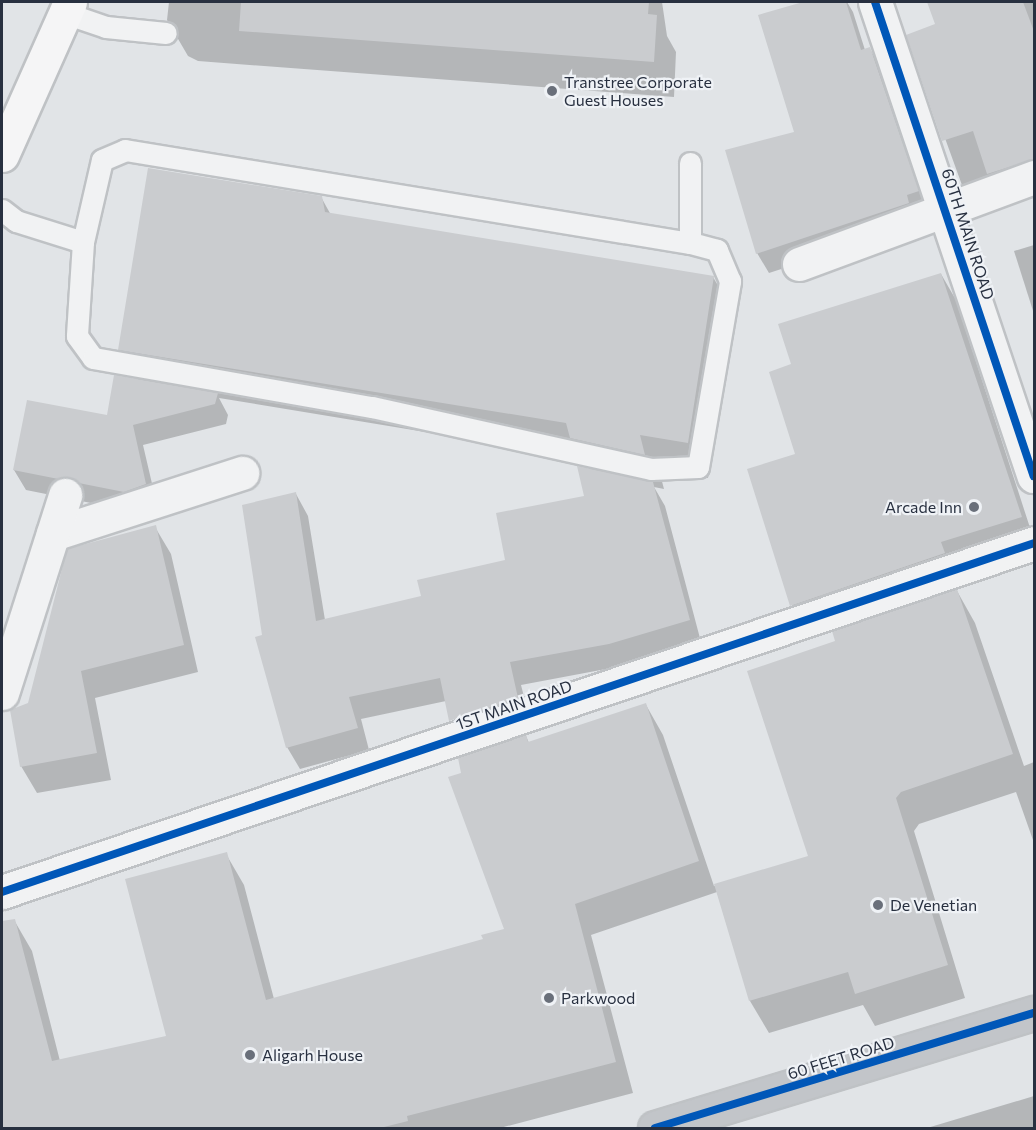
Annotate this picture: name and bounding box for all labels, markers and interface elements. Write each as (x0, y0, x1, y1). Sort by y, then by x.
place label: Transtree Corporate Guest Houses (564, 72, 712, 110)
marker: Transtree Corporate Guest Houses (545, 84, 559, 98)
street label: 60TH MAIN ROAD (938, 166, 998, 302)
place label: Arcade Inn (885, 497, 962, 517)
marker: Arcade Inn (967, 500, 981, 514)
street label: 1ST MAIN ROAD (454, 676, 574, 734)
place label: De Venetian (890, 895, 977, 915)
marker: De Venetian (871, 898, 885, 912)
place label: Parkwood (561, 988, 635, 1008)
marker: Parkwood (542, 991, 556, 1005)
street label: 60 FEET ROAD (785, 1033, 897, 1083)
place label: Aligarh House (262, 1045, 363, 1065)
marker: Aligarh House (243, 1048, 257, 1062)

